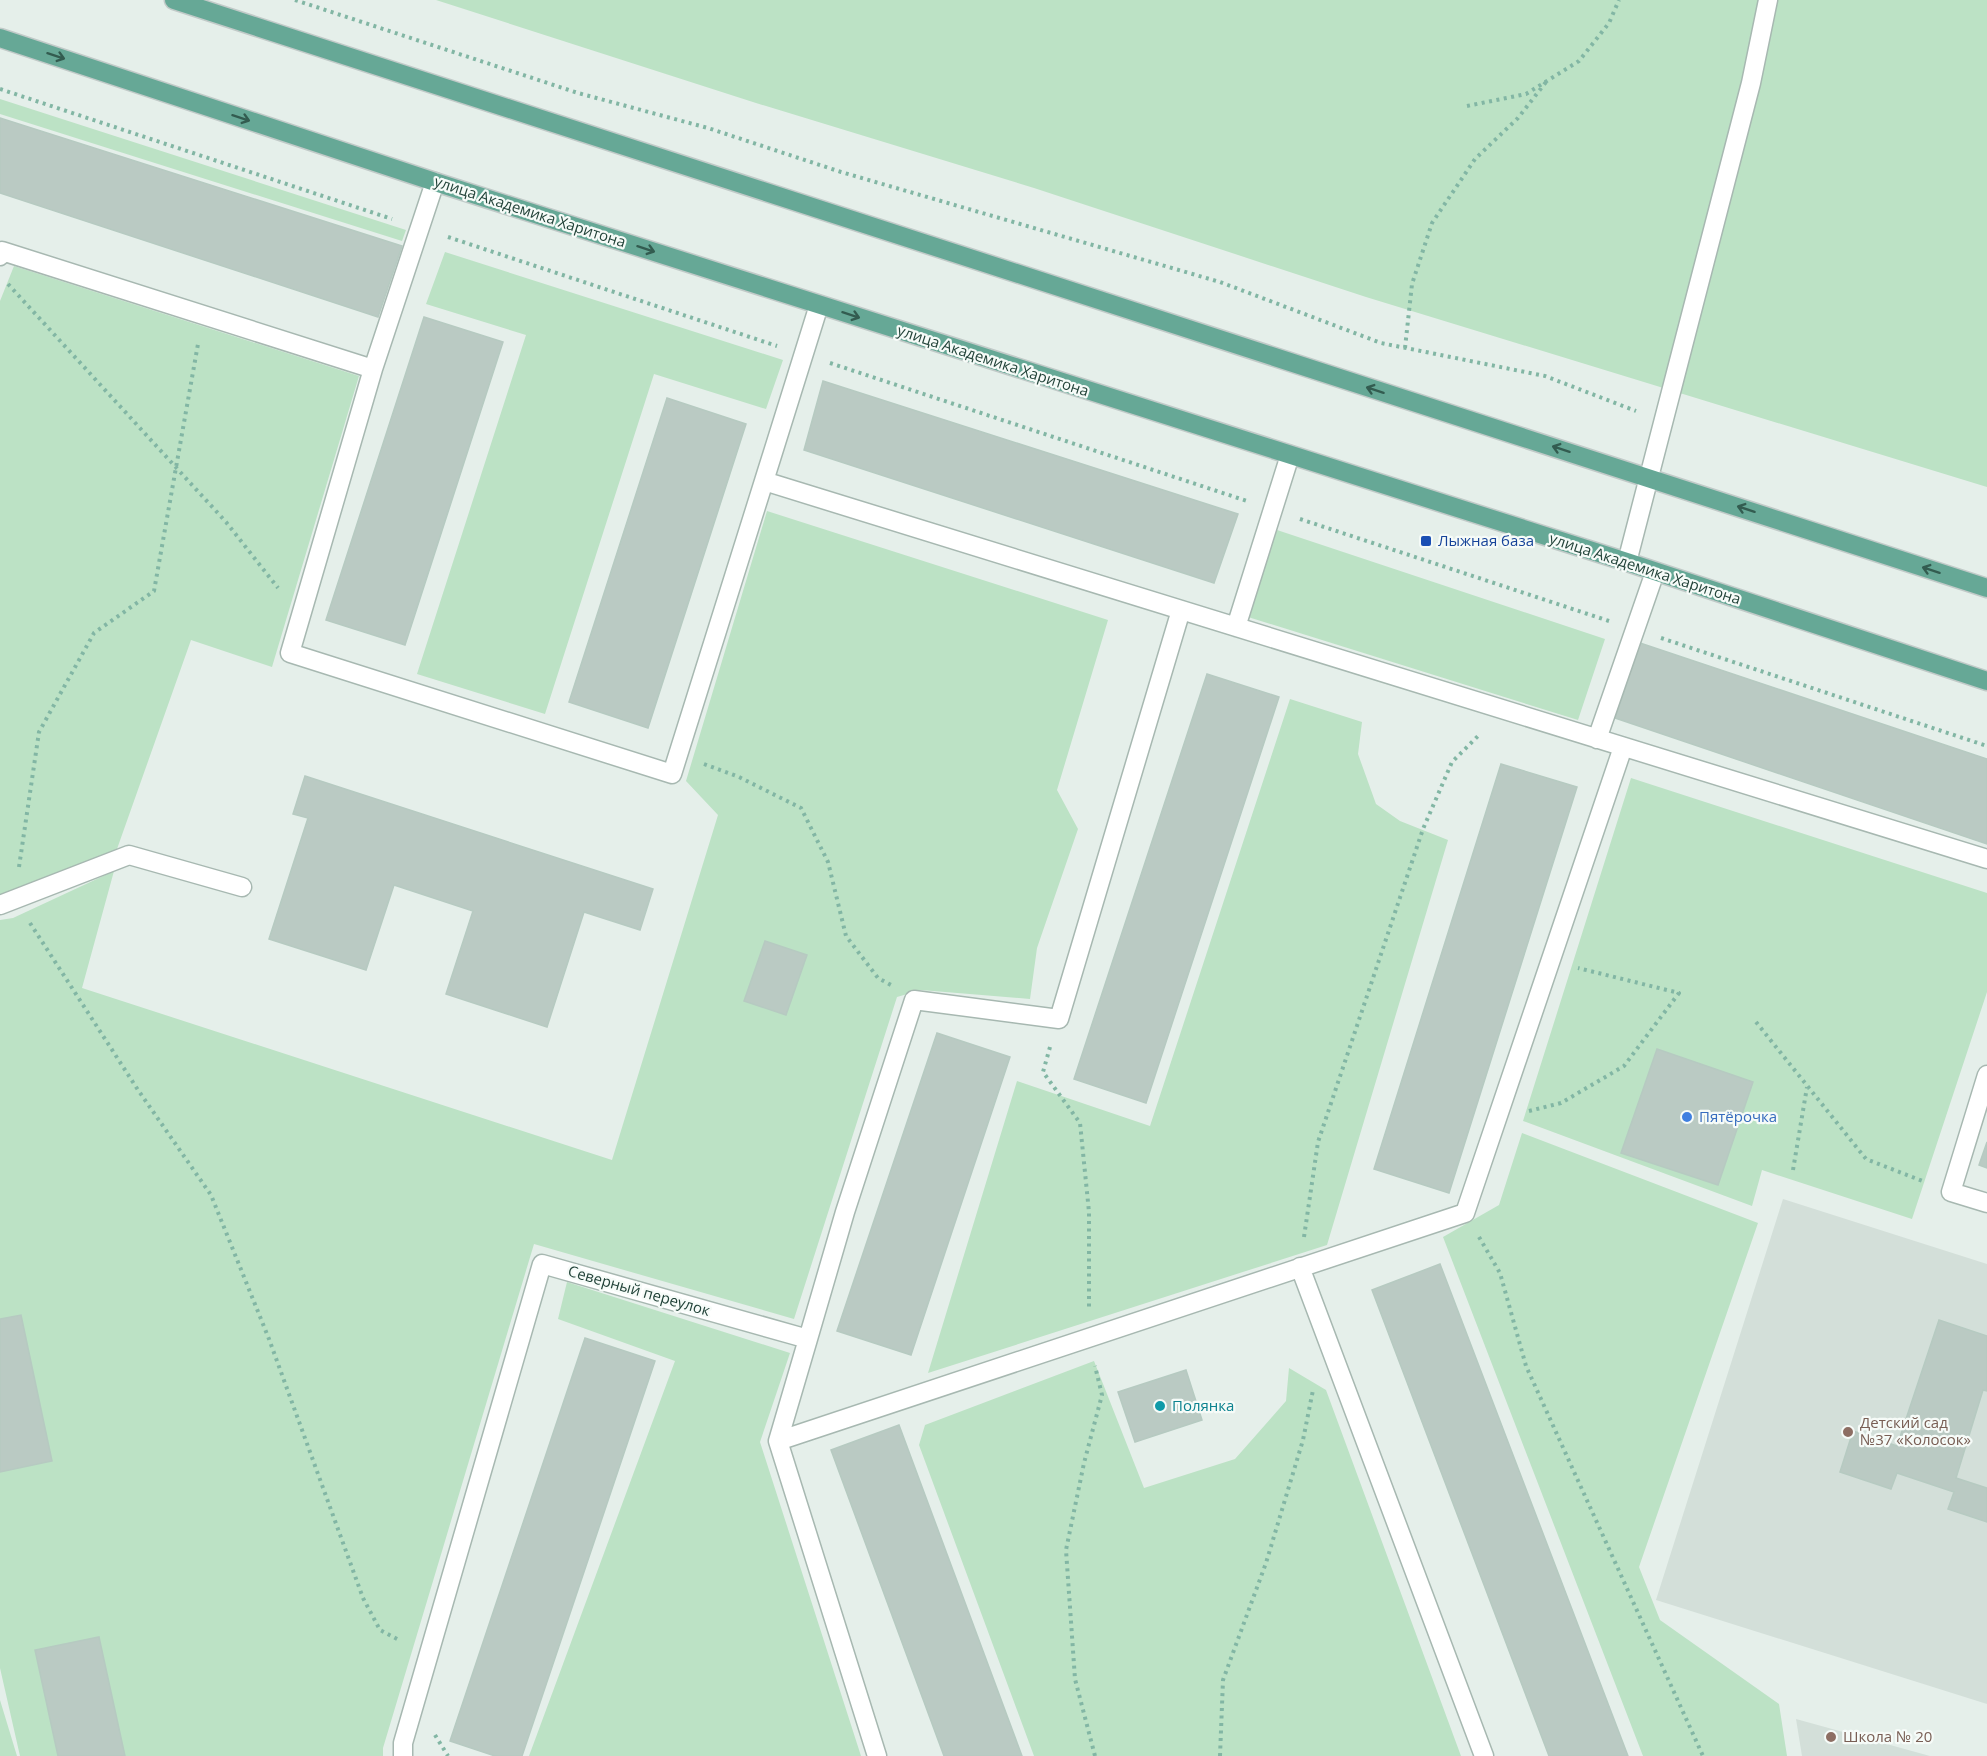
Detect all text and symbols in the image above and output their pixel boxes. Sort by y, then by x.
one-way arrow [46,52,65,63]
one-way arrow [231,113,250,124]
street label: улица Академика Харитона [432,171,629,251]
one-way arrow [636,245,655,256]
one-way arrow [841,310,860,321]
street label: улица Академика Харитона [895,320,1092,400]
one-way arrow [1366,384,1385,395]
one-way arrow [1552,443,1571,454]
one-way arrow [1737,502,1756,513]
street label: улица Академика Харитона [1547,528,1744,608]
place label: Лыжная база [1438,530,1534,550]
marker: Лыжная база [1419,534,1433,548]
one-way arrow [1922,563,1941,574]
place label: Пятёрочка [1699,1106,1777,1126]
marker: Пятёрочка [1680,1110,1694,1124]
street label: Северный переулок [566,1260,713,1320]
place label: Полянка [1172,1395,1234,1415]
marker: Полянка [1153,1399,1167,1413]
place label: Детский сад №37 «Колосок» [1860,1412,1971,1449]
marker: Детский сад №37 «Колосок» [1841,1425,1855,1439]
place label: Школа № 20 [1843,1726,1932,1746]
marker: Школа № 20 [1824,1730,1838,1744]

